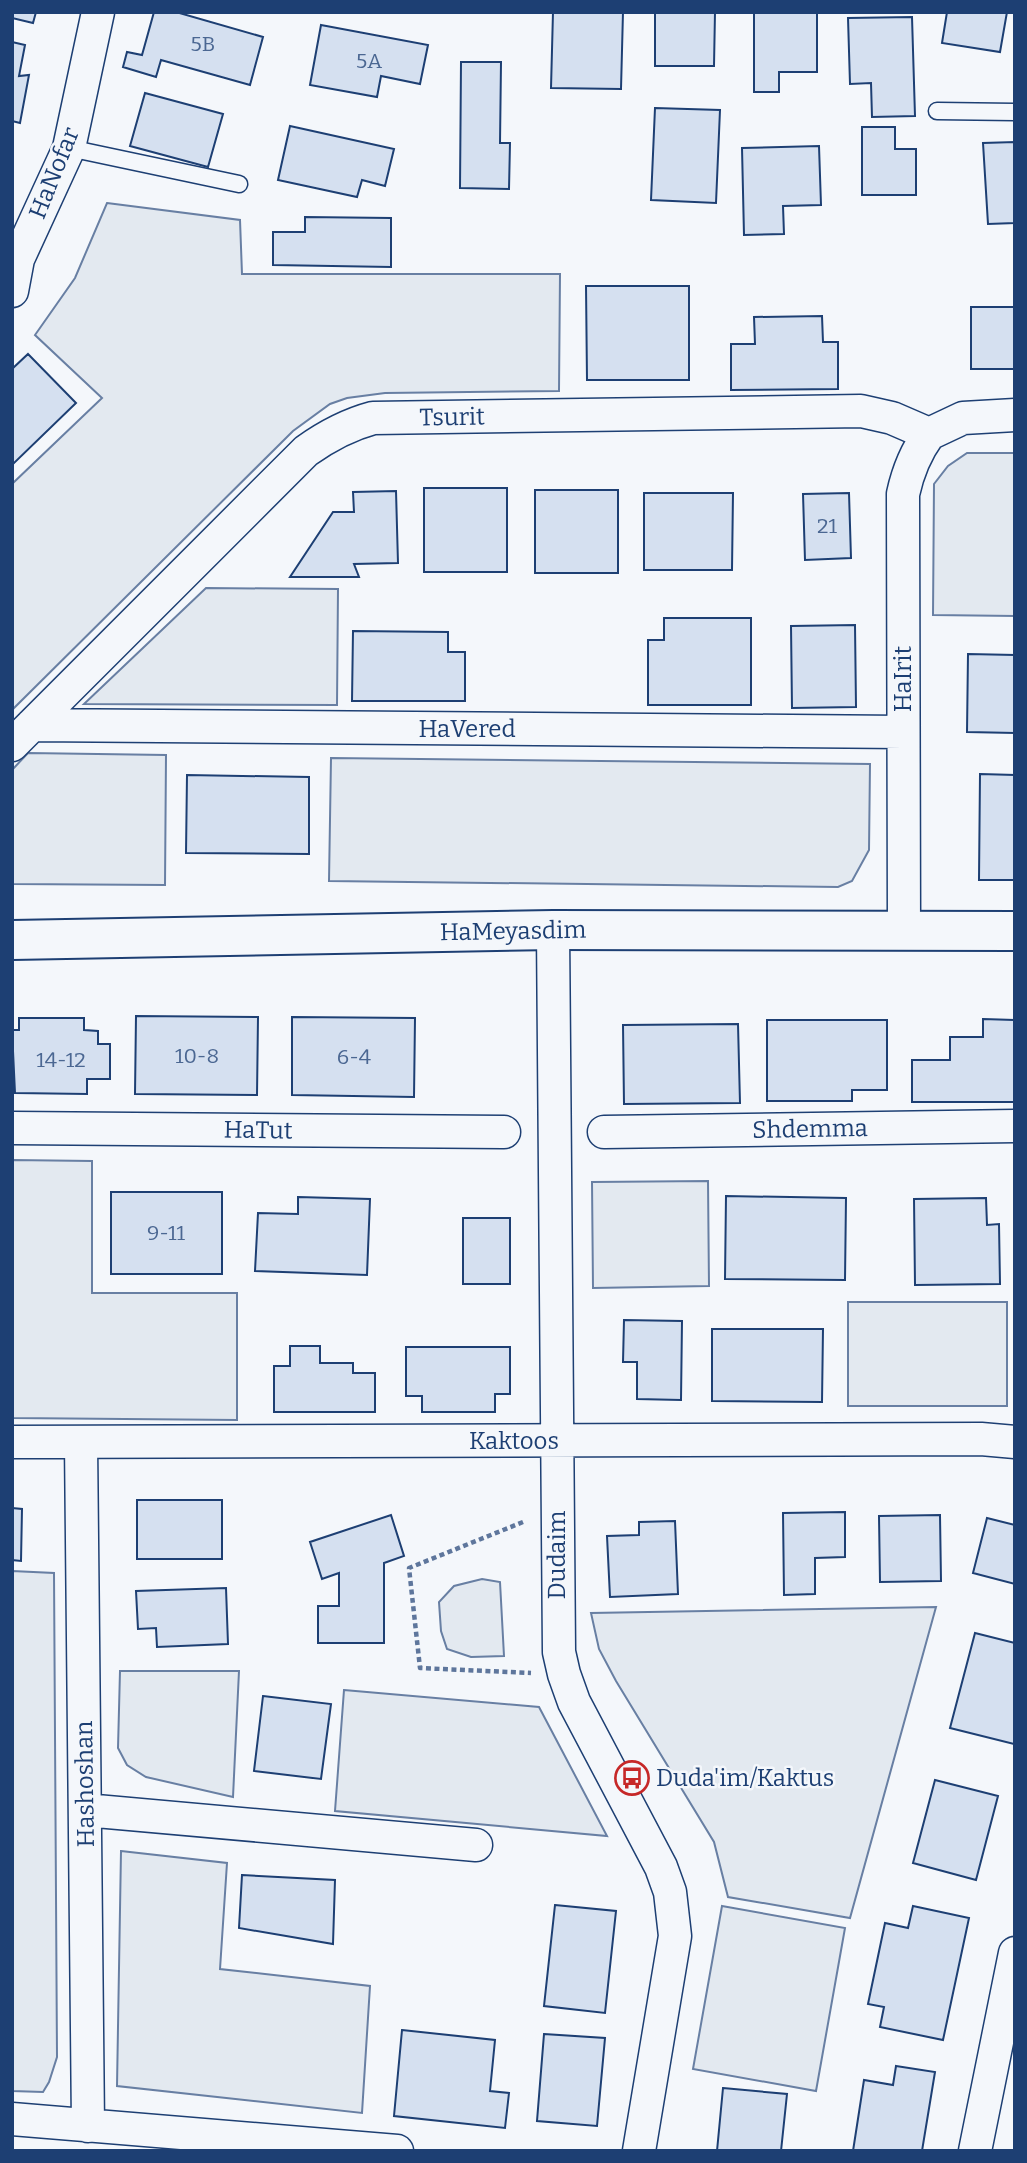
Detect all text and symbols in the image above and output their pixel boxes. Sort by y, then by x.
house number: 5B [191,31,215,57]
house number: 5A [356,48,382,74]
street label: HaNofar [23,123,85,223]
street label: Tsurit [419,402,485,432]
house number: 21 [817,513,837,539]
street label: HaIrit [889,645,917,712]
street label: HaVered [418,715,516,743]
street label: HaMeyasdim [440,916,587,946]
house number: 10-8 [175,1043,219,1069]
house number: 6-4 [337,1044,371,1070]
house number: 14-12 [36,1047,86,1073]
street label: Shdemma [752,1114,868,1144]
street label: HaTut [223,1115,293,1145]
house number: 9-11 [147,1220,186,1246]
street label: Kaktoos [469,1427,559,1455]
street label: Dudaim [543,1510,571,1599]
street label: Hashoshan [70,1720,100,1848]
bus stop icon: Duda'im/Kaktus [613,1759,651,1797]
place label: Duda'im/Kaktus [656,1764,834,1792]

